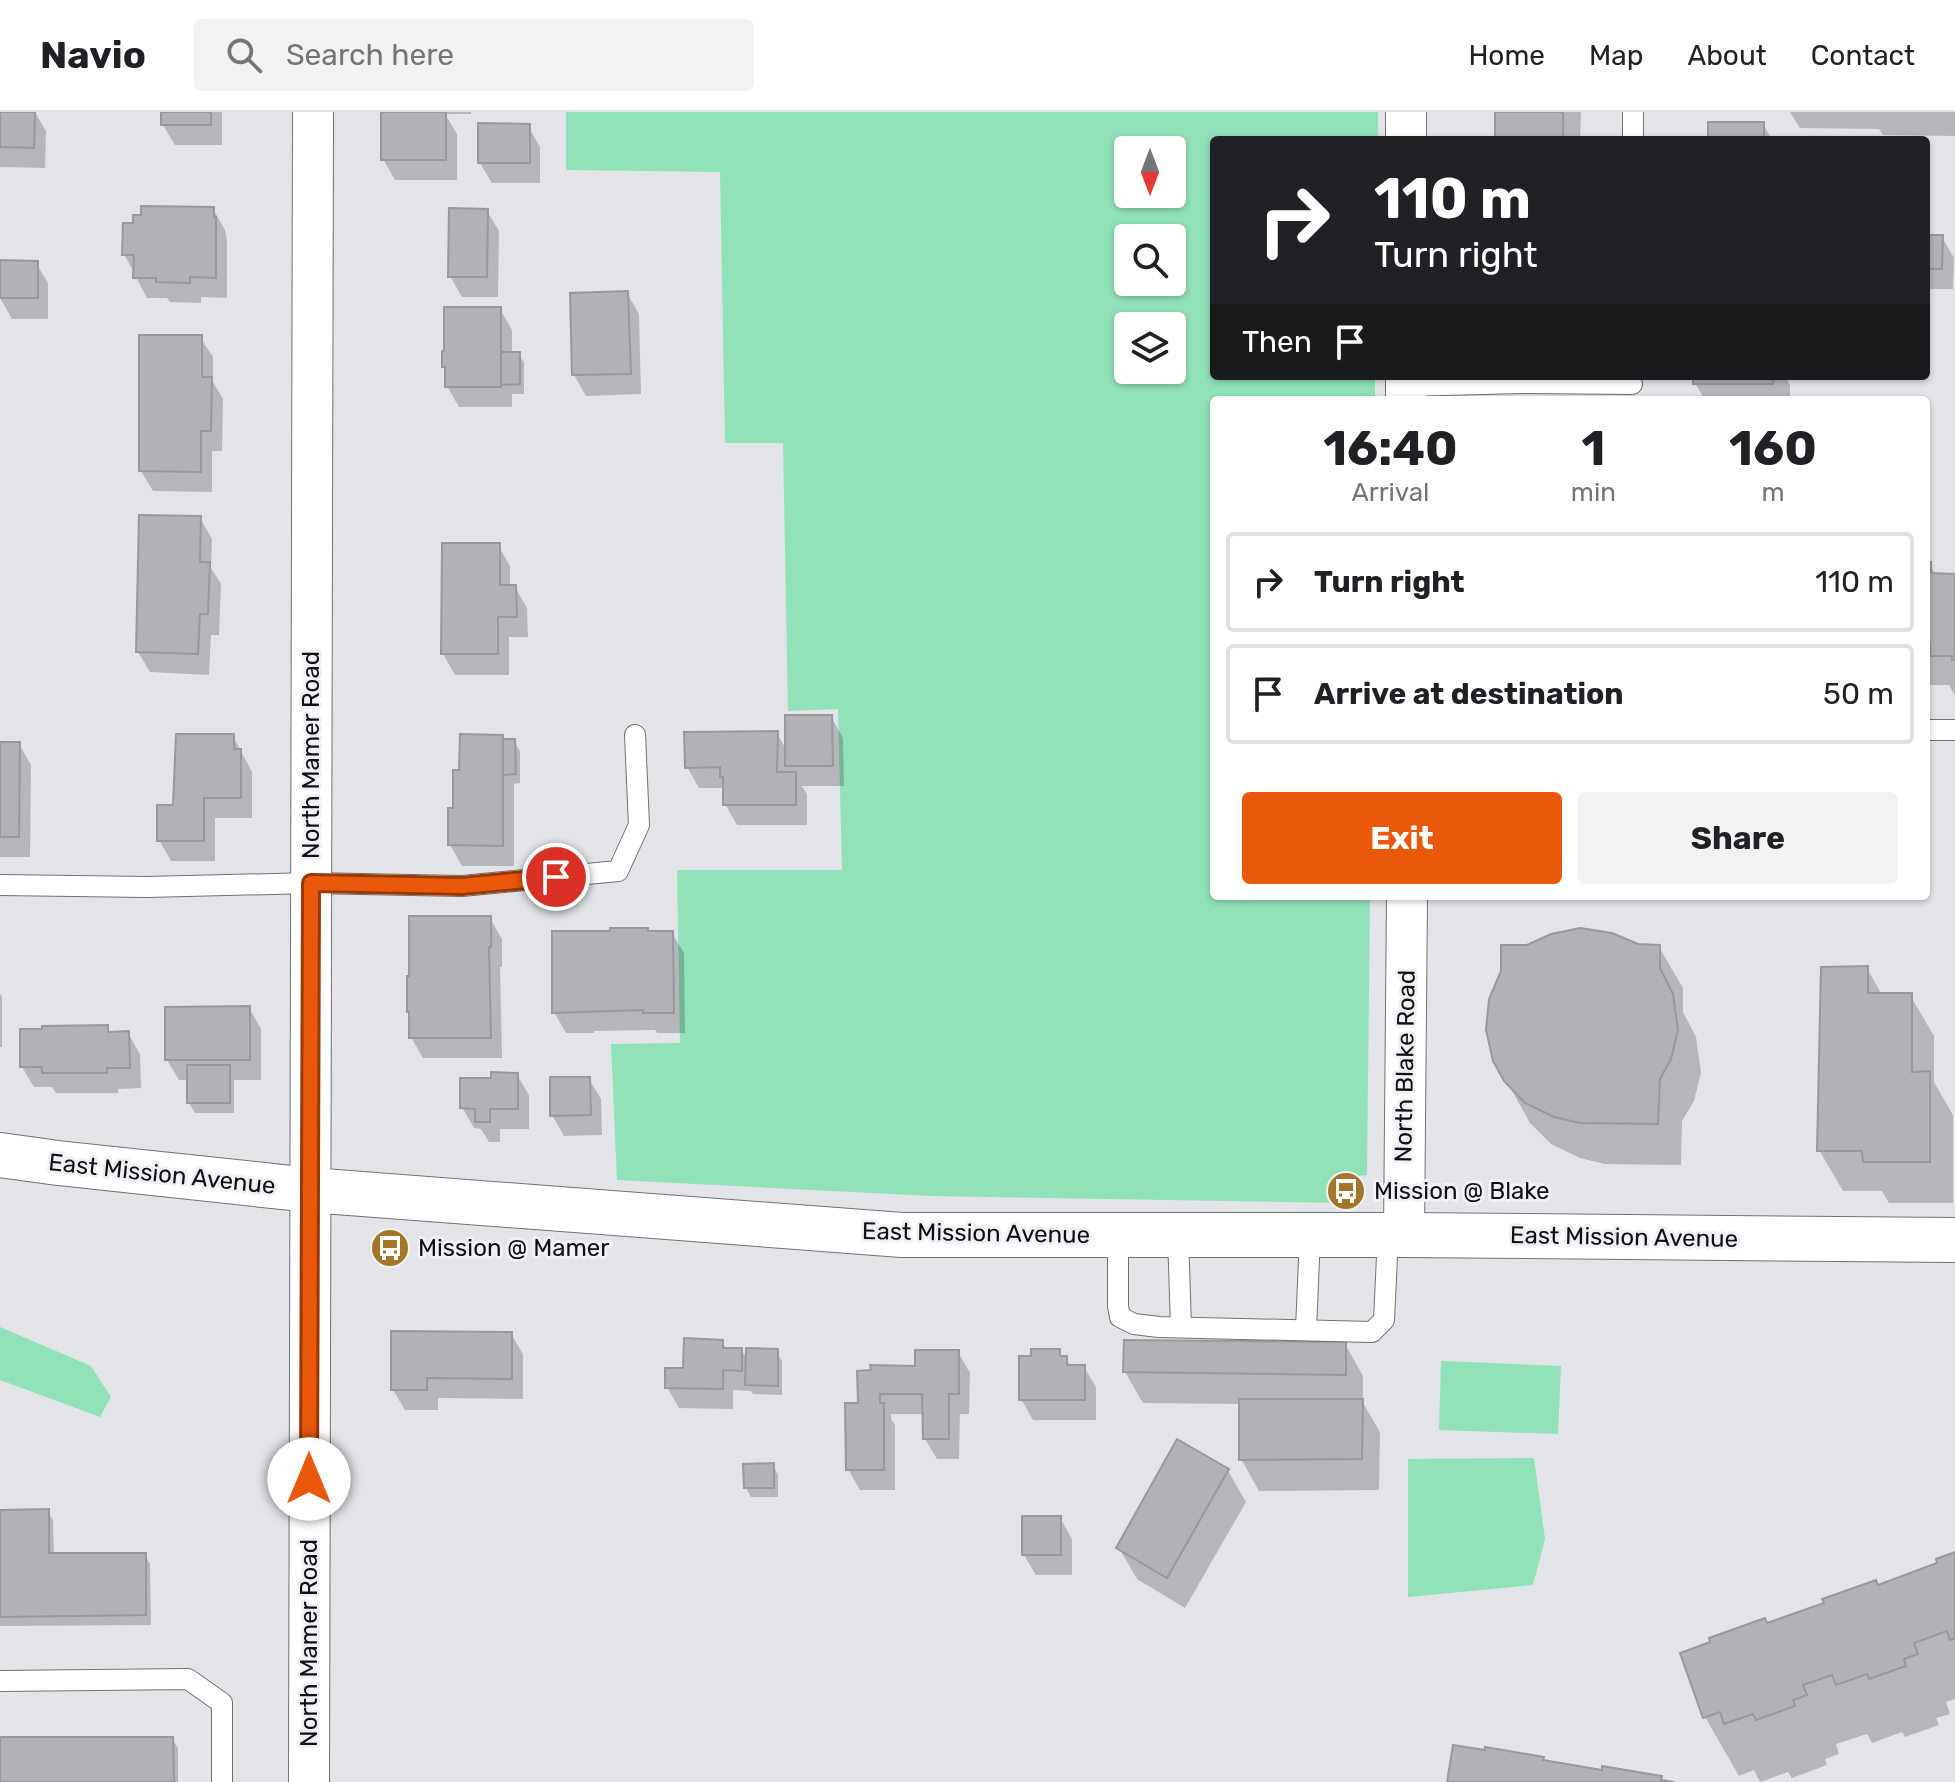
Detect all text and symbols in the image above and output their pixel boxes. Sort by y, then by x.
search box [194,19,754,91]
text: Navio [40,32,146,78]
icon: search [222,33,266,77]
text: Search here [286,37,454,73]
text: Home [1468,39,1545,72]
text: Map [1589,39,1643,72]
text: About [1687,39,1767,72]
text: Contact [1811,39,1915,72]
north arrow [1114,136,1186,208]
map controls [1114,136,1186,384]
text: 110 m [1374,166,1531,232]
icon: right [1242,168,1346,272]
button: search [1114,224,1186,296]
text: Turn right [1374,233,1538,276]
button: layers [1114,312,1186,384]
icon: arrive [1328,320,1372,364]
text: Then [1242,324,1312,360]
text: 16:40 [1323,420,1458,477]
text: 1 [1581,420,1605,477]
text: 160 [1729,420,1817,477]
text: Arrival [1351,477,1429,508]
text: min [1571,477,1616,508]
text: m [1761,477,1785,508]
icon: right [1246,560,1290,604]
text: Turn right [1314,564,1465,600]
text: 110 m [1815,564,1894,600]
street label: North Mamer Road [297,651,325,859]
icon: arrive [1246,672,1290,716]
text: Arrive at destination [1314,676,1624,712]
text: 50 m [1823,676,1894,712]
button: Exit [1242,792,1562,884]
button: Share [1578,792,1898,884]
pin [522,843,590,911]
icon: arrive [534,855,578,899]
street label: North Blake Road [1389,969,1421,1163]
street label: East Mission Avenue [47,1148,277,1200]
bus stop icon: Mission @ Blake [1325,1170,1367,1212]
place label: Mission @ Blake [1374,1177,1550,1205]
street label: East Mission Avenue [862,1217,1090,1249]
street label: East Mission Avenue [1510,1221,1738,1253]
bus stop icon: Mission @ Mamer [369,1227,411,1269]
place label: Mission @ Mamer [418,1234,609,1262]
position arrow [267,1437,351,1521]
street label: North Mamer Road [295,1539,323,1747]

